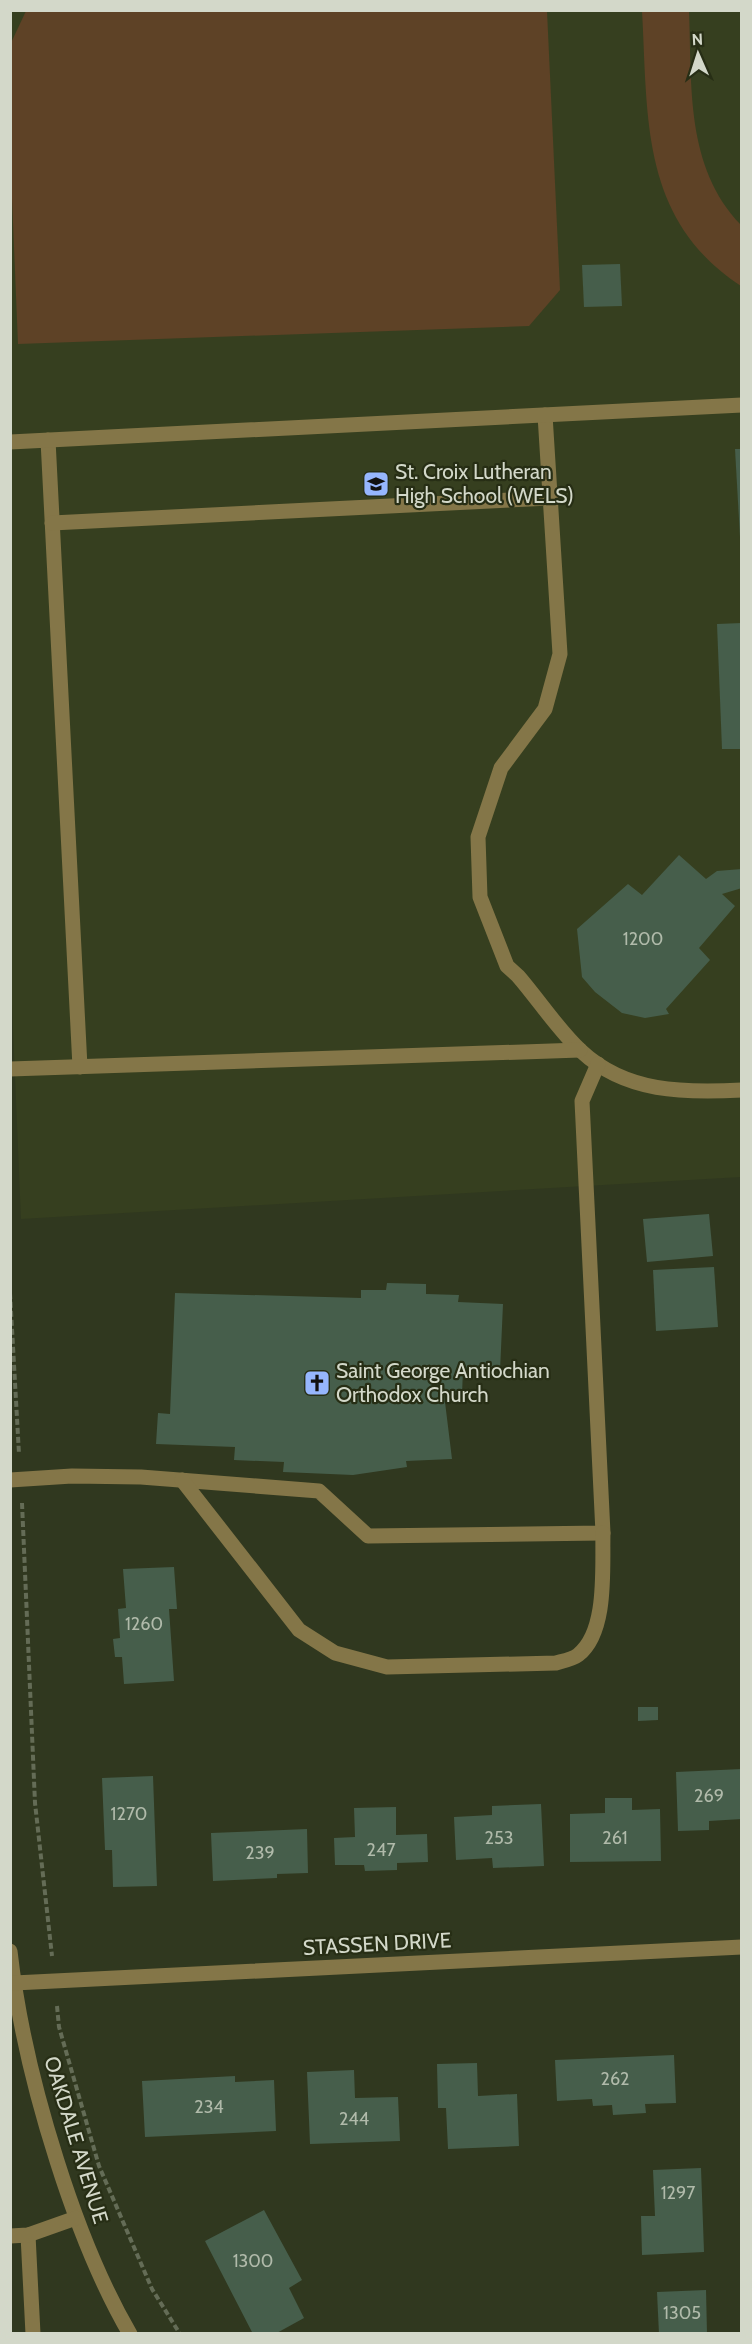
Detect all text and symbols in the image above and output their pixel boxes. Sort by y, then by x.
north arrow [668,24,728,84]
text: N [691,30,703,49]
place label: St. Croix Lutheran High School (WELS) [395,459,574,508]
school or university icon: St. Croix Lutheran High School (WELS) [361,469,391,499]
house number: 1200 [623,928,663,950]
place label: Saint George Antiochian Orthodox Church [336,1358,550,1407]
church icon: Saint George Antiochian Orthodox Church [302,1368,332,1398]
house number: 1260 [125,1613,163,1635]
house number: 269 [694,1785,724,1807]
house number: 1270 [111,1803,147,1825]
house number: 253 [485,1827,513,1849]
house number: 261 [602,1827,628,1849]
house number: 247 [367,1839,395,1861]
house number: 239 [245,1842,275,1864]
street label: STASSEN DRIVE [302,1927,452,1960]
street label: OAKDALE AVENUE [39,2053,114,2227]
house number: 262 [600,2068,630,2090]
house number: 234 [194,2096,224,2118]
house number: 244 [339,2108,369,2130]
house number: 1297 [661,2182,695,2204]
house number: 1300 [233,2250,273,2272]
house number: 1305 [663,2302,701,2324]

